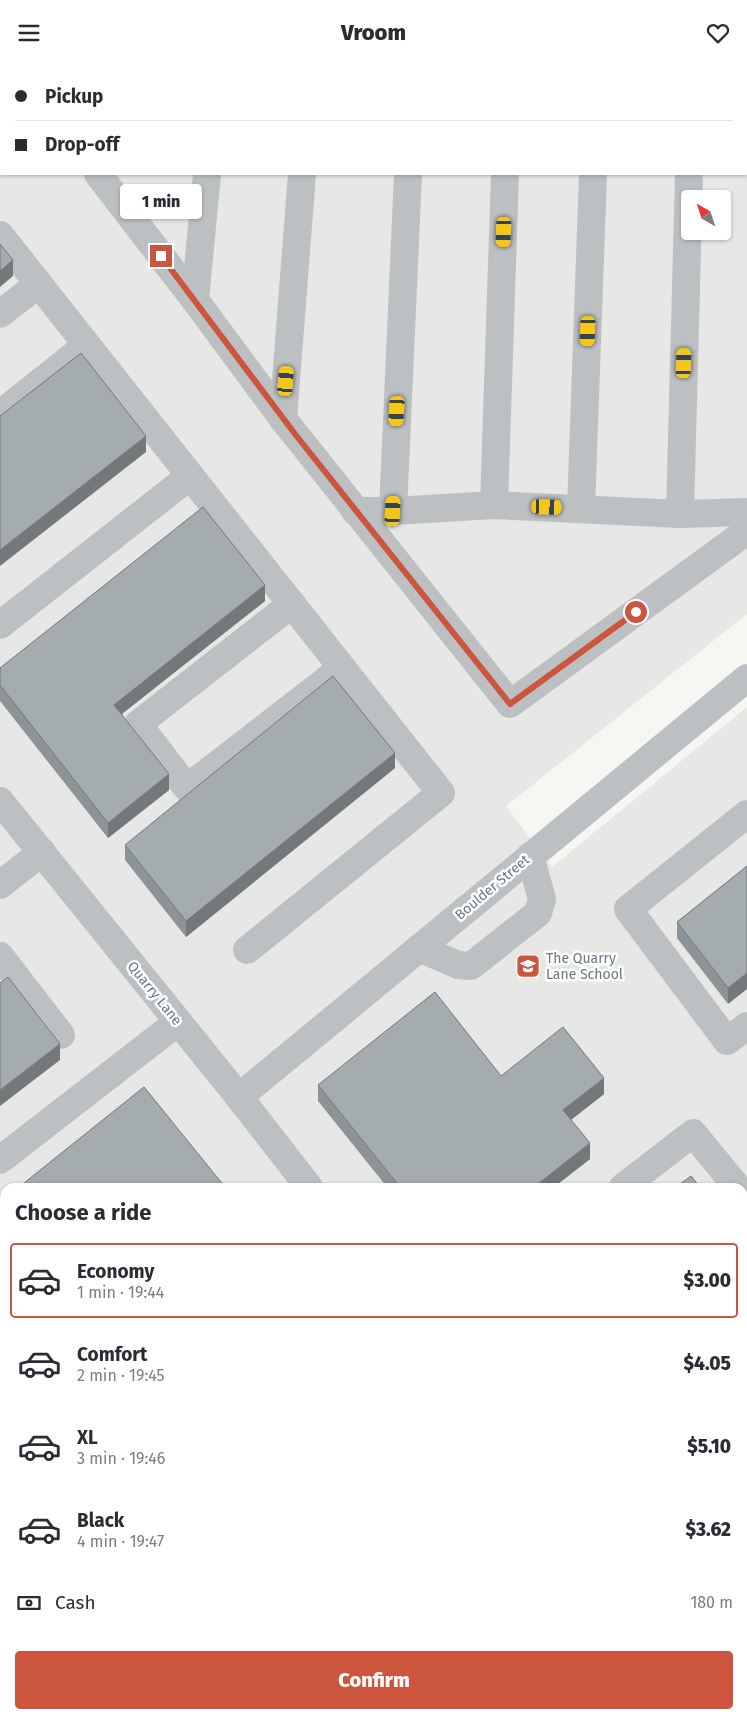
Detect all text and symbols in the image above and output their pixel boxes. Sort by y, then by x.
icon: menu [15,19,43,47]
text: Vroom [341,19,406,46]
icon: heart [704,19,732,47]
text: Pickup [45,85,103,108]
text: Drop-off [45,133,119,156]
callout: 1 min [120,184,202,219]
north arrow [681,190,731,240]
map controls [681,190,731,240]
text: 1 min [142,192,180,211]
car [495,217,512,247]
route end [150,245,172,267]
car [579,316,596,346]
car [675,348,692,378]
car [277,365,294,397]
car [388,396,405,426]
car [384,496,401,526]
car [531,499,562,515]
route start [625,601,647,623]
street label: Boulder Street [452,851,534,923]
place label: The Quarry Lane School [546,950,623,983]
school or university icon: The Quarry Lane School [515,953,541,979]
street label: Quarry Lane [124,958,185,1029]
text: Choose a ride [15,1199,151,1226]
icon: car [17,1258,62,1303]
text: Economy [77,1260,154,1283]
text: $3.00 [684,1269,731,1292]
text: 1 min · 19:44 [77,1283,164,1302]
icon: car [17,1341,62,1386]
text: Comfort [77,1343,147,1366]
text: $4.05 [684,1352,731,1375]
text: 2 min · 19:45 [77,1366,165,1385]
icon: car [17,1424,62,1469]
text: XL [77,1426,98,1449]
text: $5.10 [687,1435,731,1458]
text: 3 min · 19:46 [77,1449,165,1468]
icon: car [17,1507,62,1552]
text: Black [77,1509,124,1532]
text: $3.62 [686,1518,731,1541]
text: 4 min · 19:47 [77,1532,164,1551]
icon: cash [15,1589,43,1617]
text: Cash [55,1591,96,1614]
text: 180 m [690,1593,733,1612]
button: Confirm [15,1651,733,1709]

